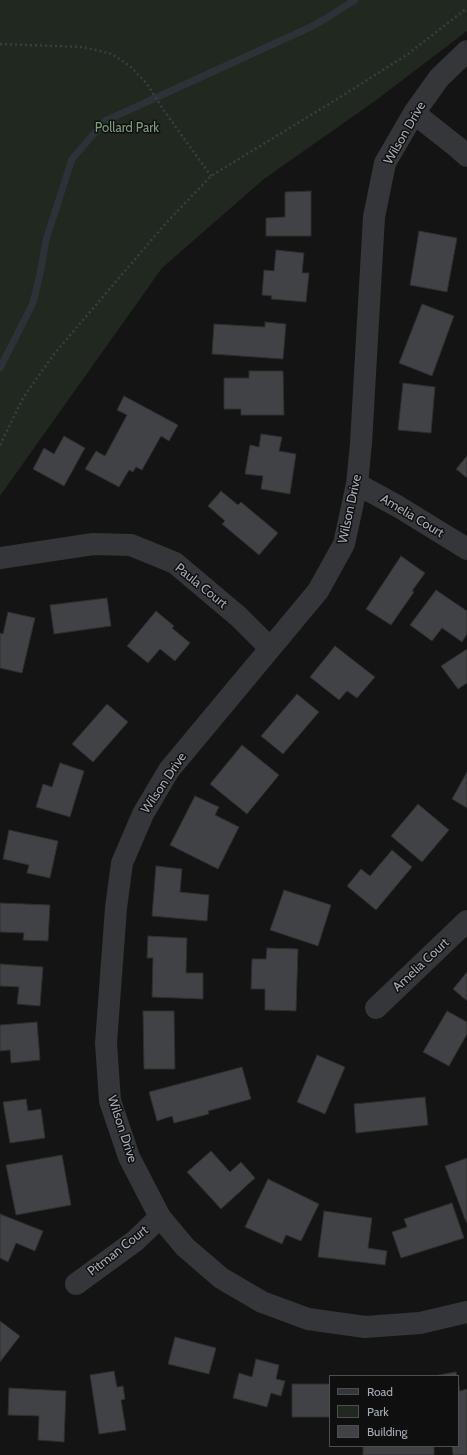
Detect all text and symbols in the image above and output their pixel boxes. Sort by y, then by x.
street label: Wilson Drive [381,99,429,167]
park label: Pollard Park [95,120,159,136]
street label: Wilson Drive [335,473,365,545]
street label: Amelia Court [377,491,447,541]
street label: Paula Court [172,560,230,612]
street label: Wilson Drive [138,750,190,816]
street label: Amelia Court [390,935,452,995]
street label: Wilson Drive [104,1093,140,1165]
street label: Pitman Court [85,1223,151,1279]
legend [329,1375,459,1447]
text: Road [367,1384,393,1399]
text: Park [367,1404,389,1419]
text: Building [367,1424,408,1439]

